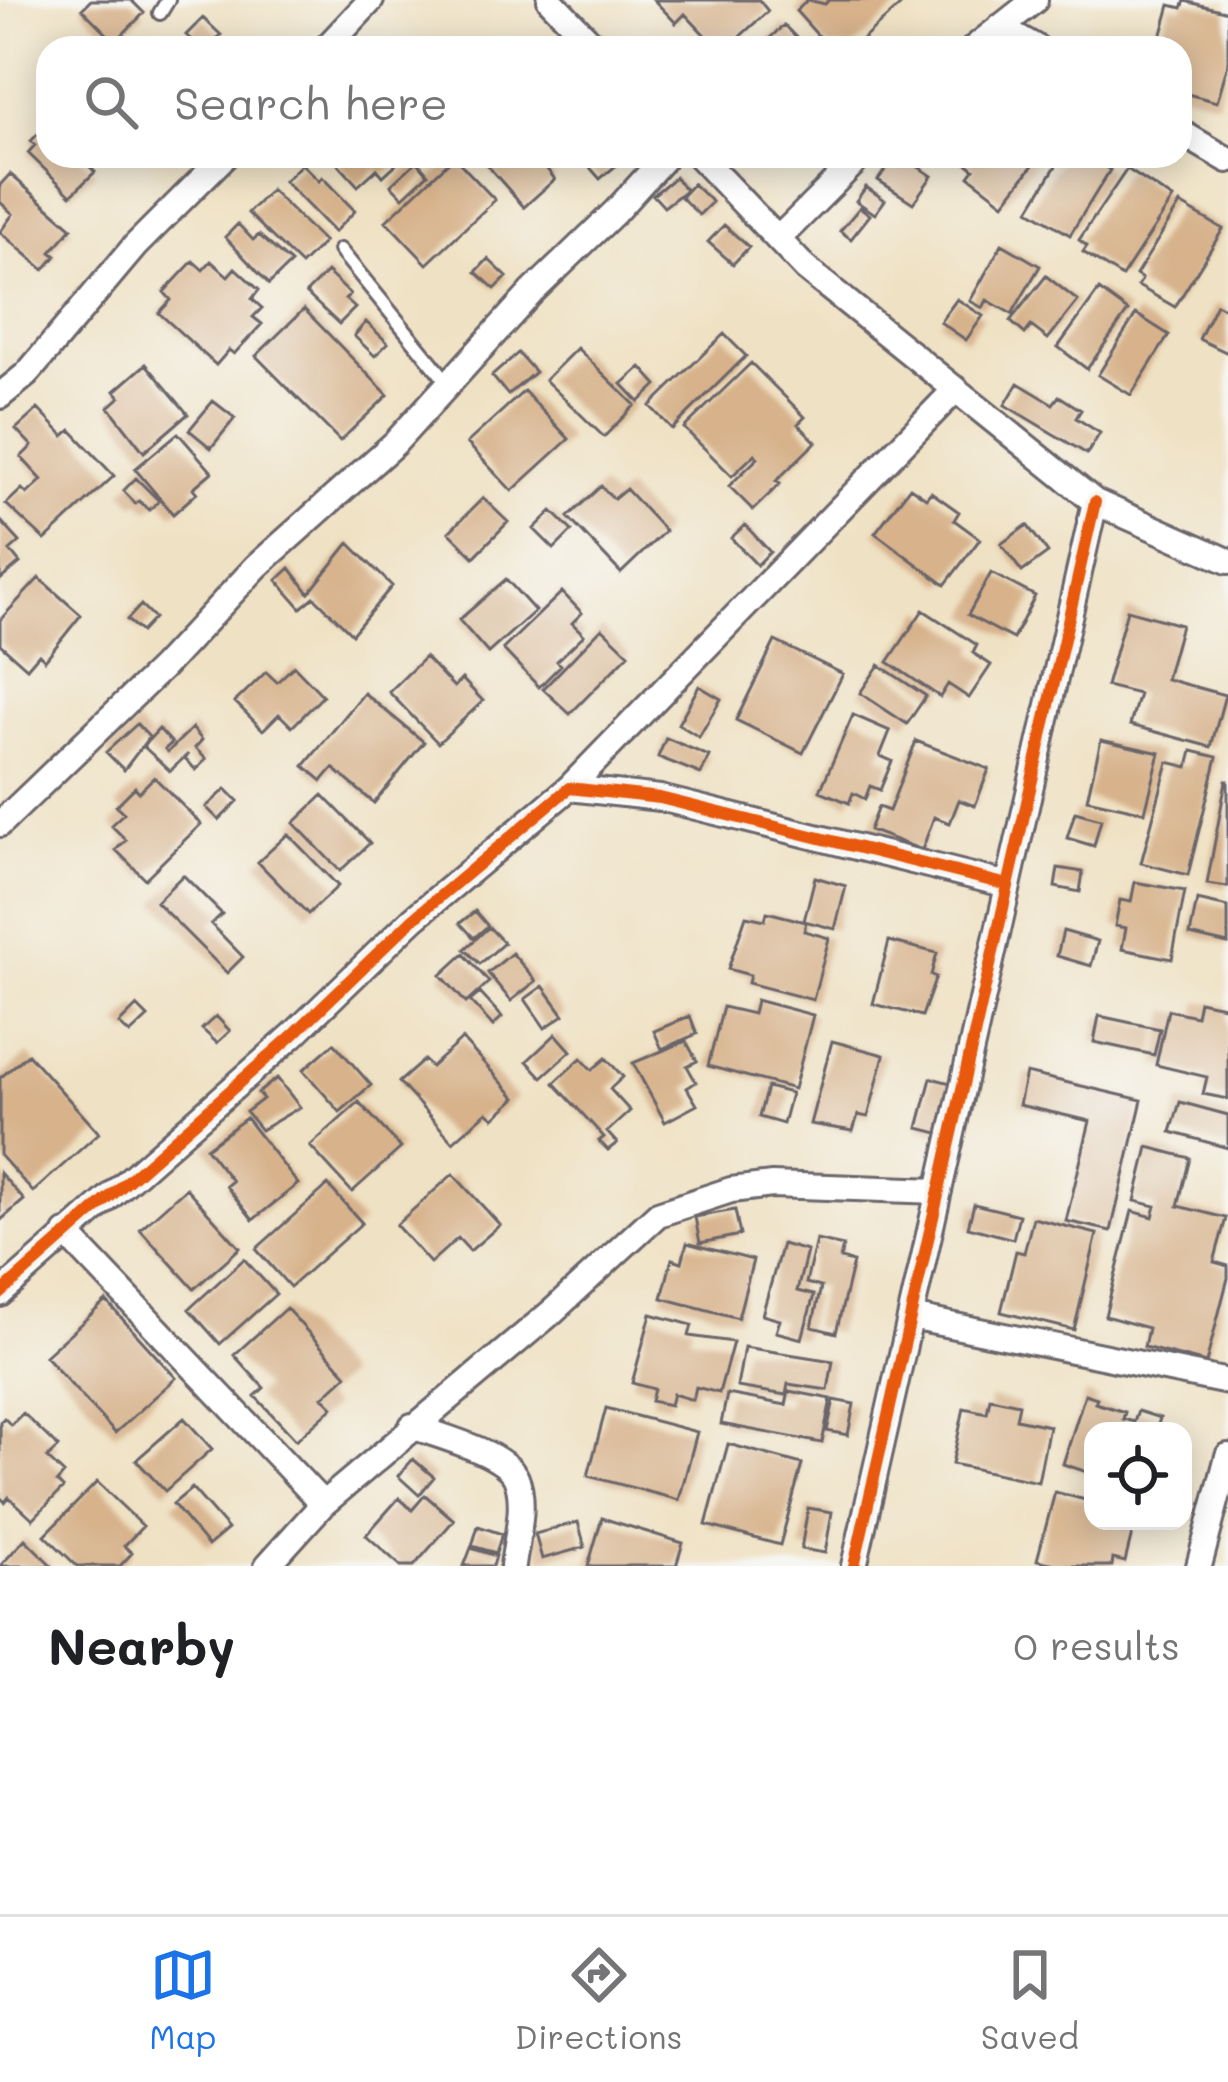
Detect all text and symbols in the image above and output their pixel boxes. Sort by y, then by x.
search box [36,36,1192,168]
icon: search [78,69,144,135]
text: Search here [174,73,448,131]
map controls [1084,1422,1192,1530]
button: locate [1084,1422,1192,1530]
text: Nearby [48,1611,235,1678]
text: 0 results [1014,1619,1180,1670]
tab: Map [149,1942,216,2057]
tab: Directions [515,1942,682,2057]
tab: Saved [981,1942,1079,2057]

